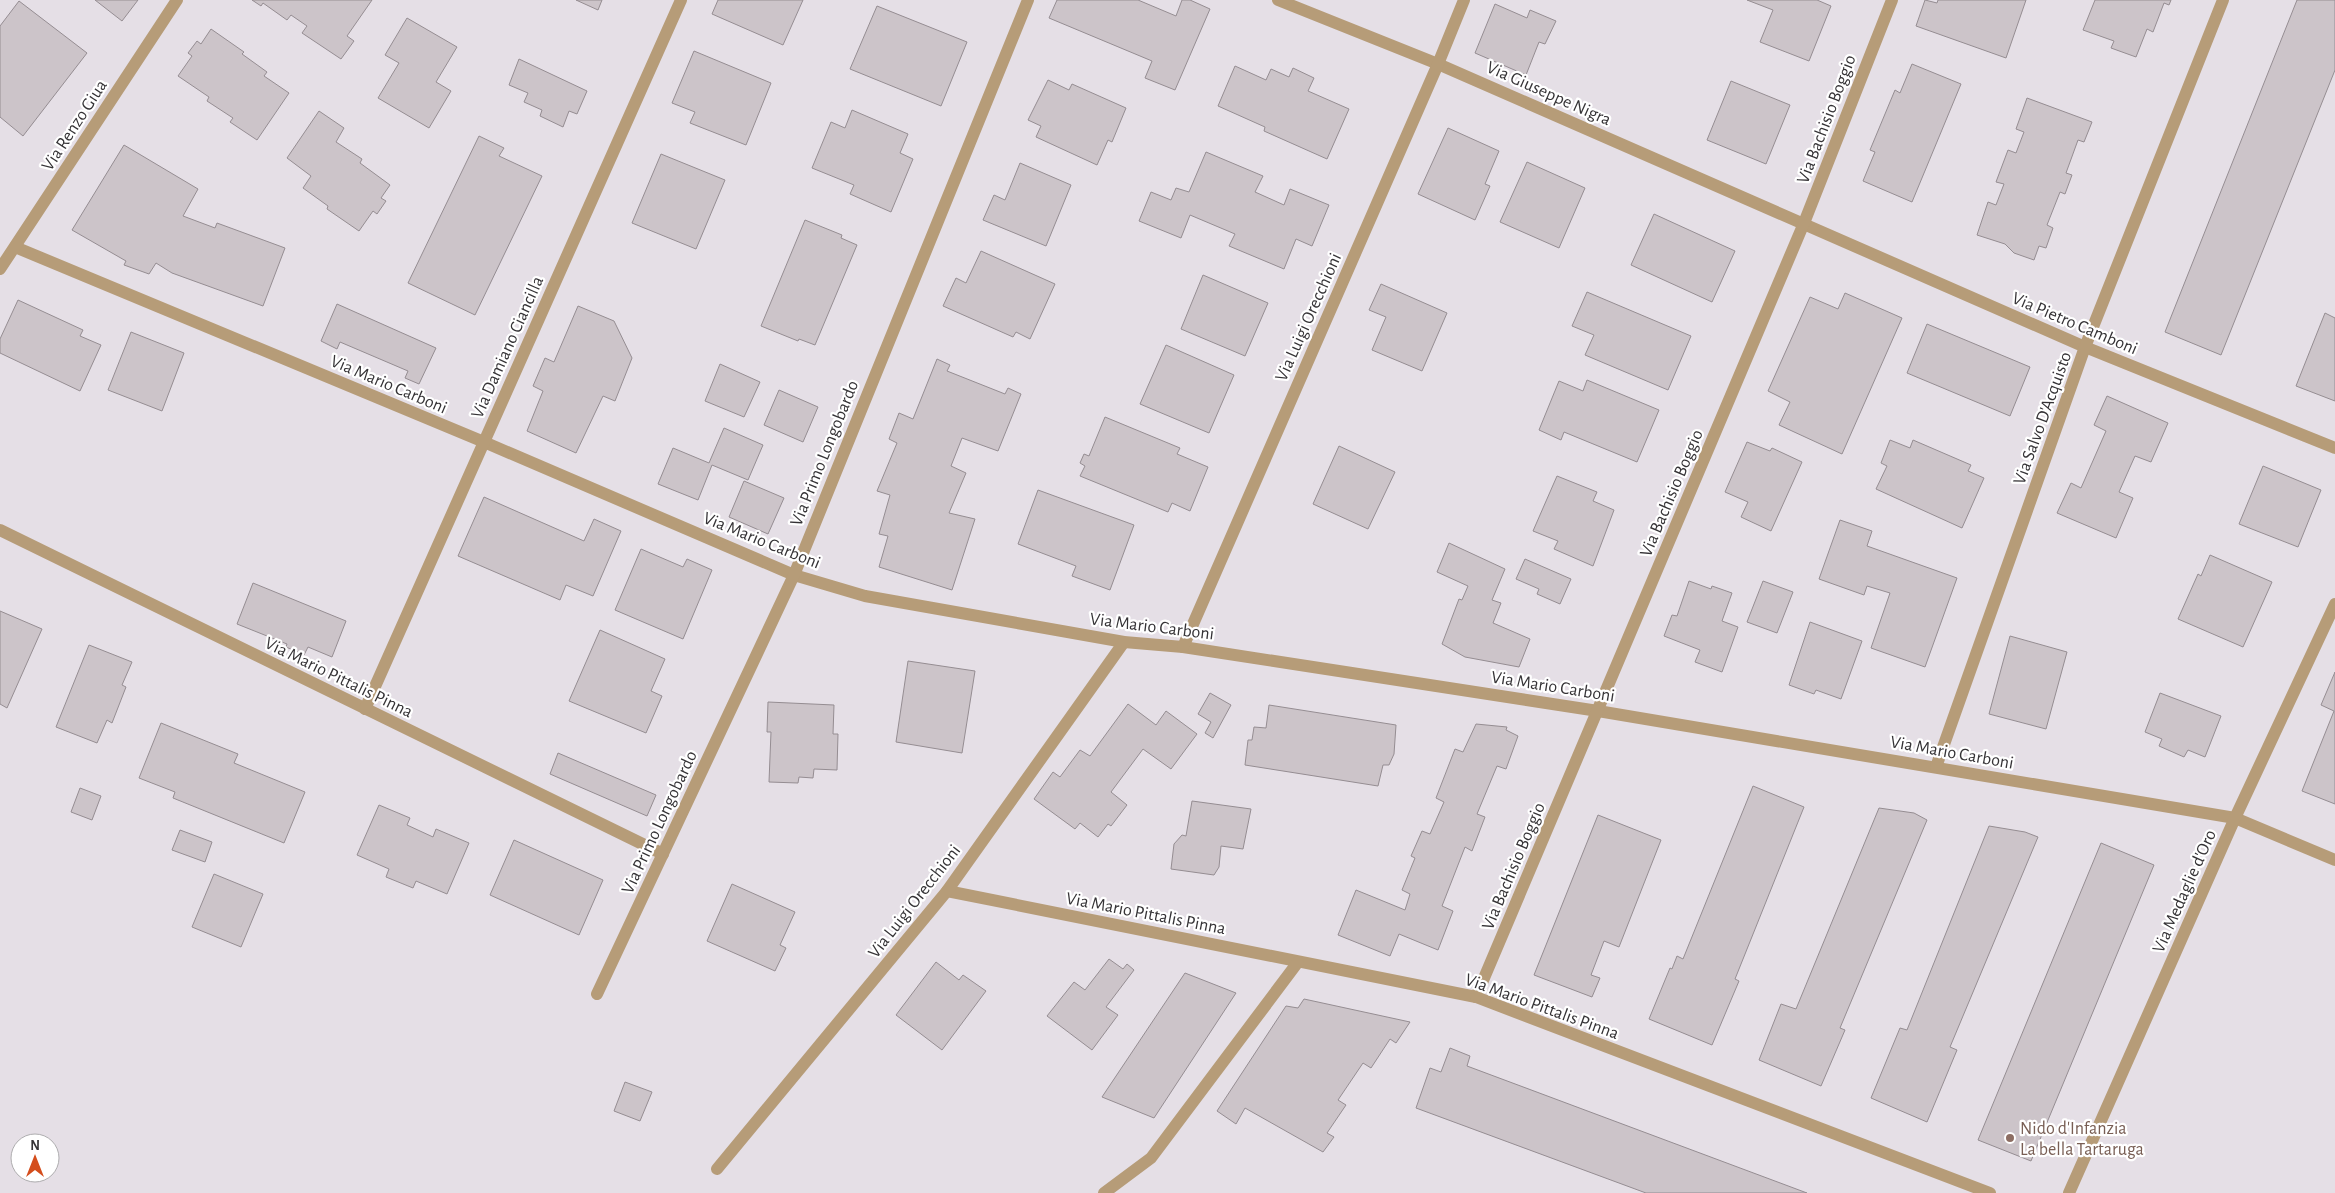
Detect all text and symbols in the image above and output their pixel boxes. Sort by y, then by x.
street label: Via Bachisio Boggio [1794,52,1860,186]
street label: Via Giuseppe Nigra [1484,58,1613,129]
street label: Via Renzo Giua [39,77,111,174]
street label: Via Luigi Orecchioni [1273,251,1345,384]
street label: Via Damiano Ciancilla [469,274,547,421]
street label: Via Pietro Camboni [2009,289,2140,359]
street label: Via Salvo D'Acquisto [2011,349,2075,487]
street label: Via Mario Carboni [328,352,450,418]
street label: Via Primo Longobardo [787,378,862,529]
street label: Via Bachisio Boggio [1637,427,1707,560]
street label: Via Mario Carboni [700,509,823,573]
street label: Via Mario Carboni [1089,610,1215,644]
street label: Via Mario Pittalis Pinna [262,634,415,722]
street label: Via Mario Carboni [1490,668,1616,706]
street label: Via Mario Carboni [1889,733,2015,773]
street label: Via Primo Longobardo [619,748,701,897]
street label: Via Bachisio Boggio [1479,800,1549,933]
street label: Via Medaglie d'Oro [2150,827,2220,956]
street label: Via Luigi Orecchioni [865,842,964,962]
street label: Via Mario Pittalis Pinna [1064,890,1227,938]
street label: Via Mario Pittalis Pinna [1462,971,1621,1043]
place label: Nido d'Infanzia La bella Tartaruga [2020,1120,2144,1159]
marker: Nido d'Infanzia La bella Tartaruga [2004,1132,2016,1144]
north arrow [10,1133,60,1183]
text: N [30,1139,40,1153]

